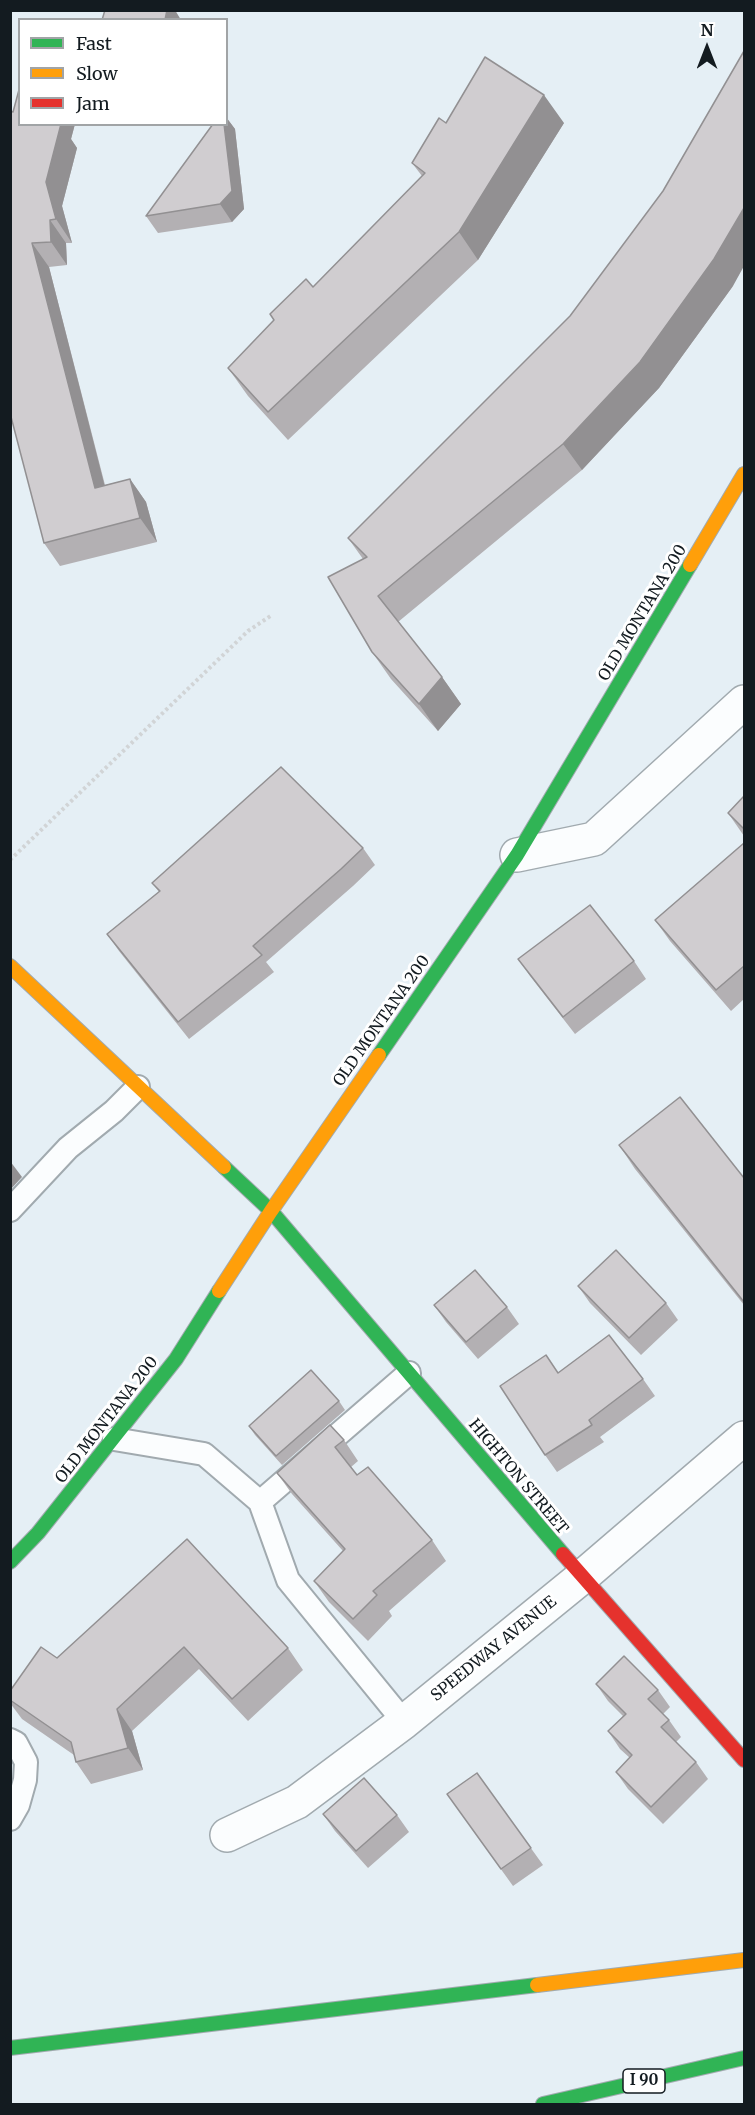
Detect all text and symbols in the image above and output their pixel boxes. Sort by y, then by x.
legend [18,18,228,126]
north arrow [677,18,737,78]
text: N [701,20,713,40]
text: Fast [76,32,112,55]
text: Slow [76,62,118,85]
text: Jam [76,92,110,115]
street label: OLD MONTANA 200 [595,541,691,685]
street label: OLD MONTANA 200 [330,952,434,1090]
street label: OLD MONTANA 200 [52,1353,162,1487]
street label: HIGHTON STREET [464,1415,572,1539]
street label: SPEEDWAY AVENUE [427,1592,561,1706]
road number: I 90 [623,2069,665,2093]

